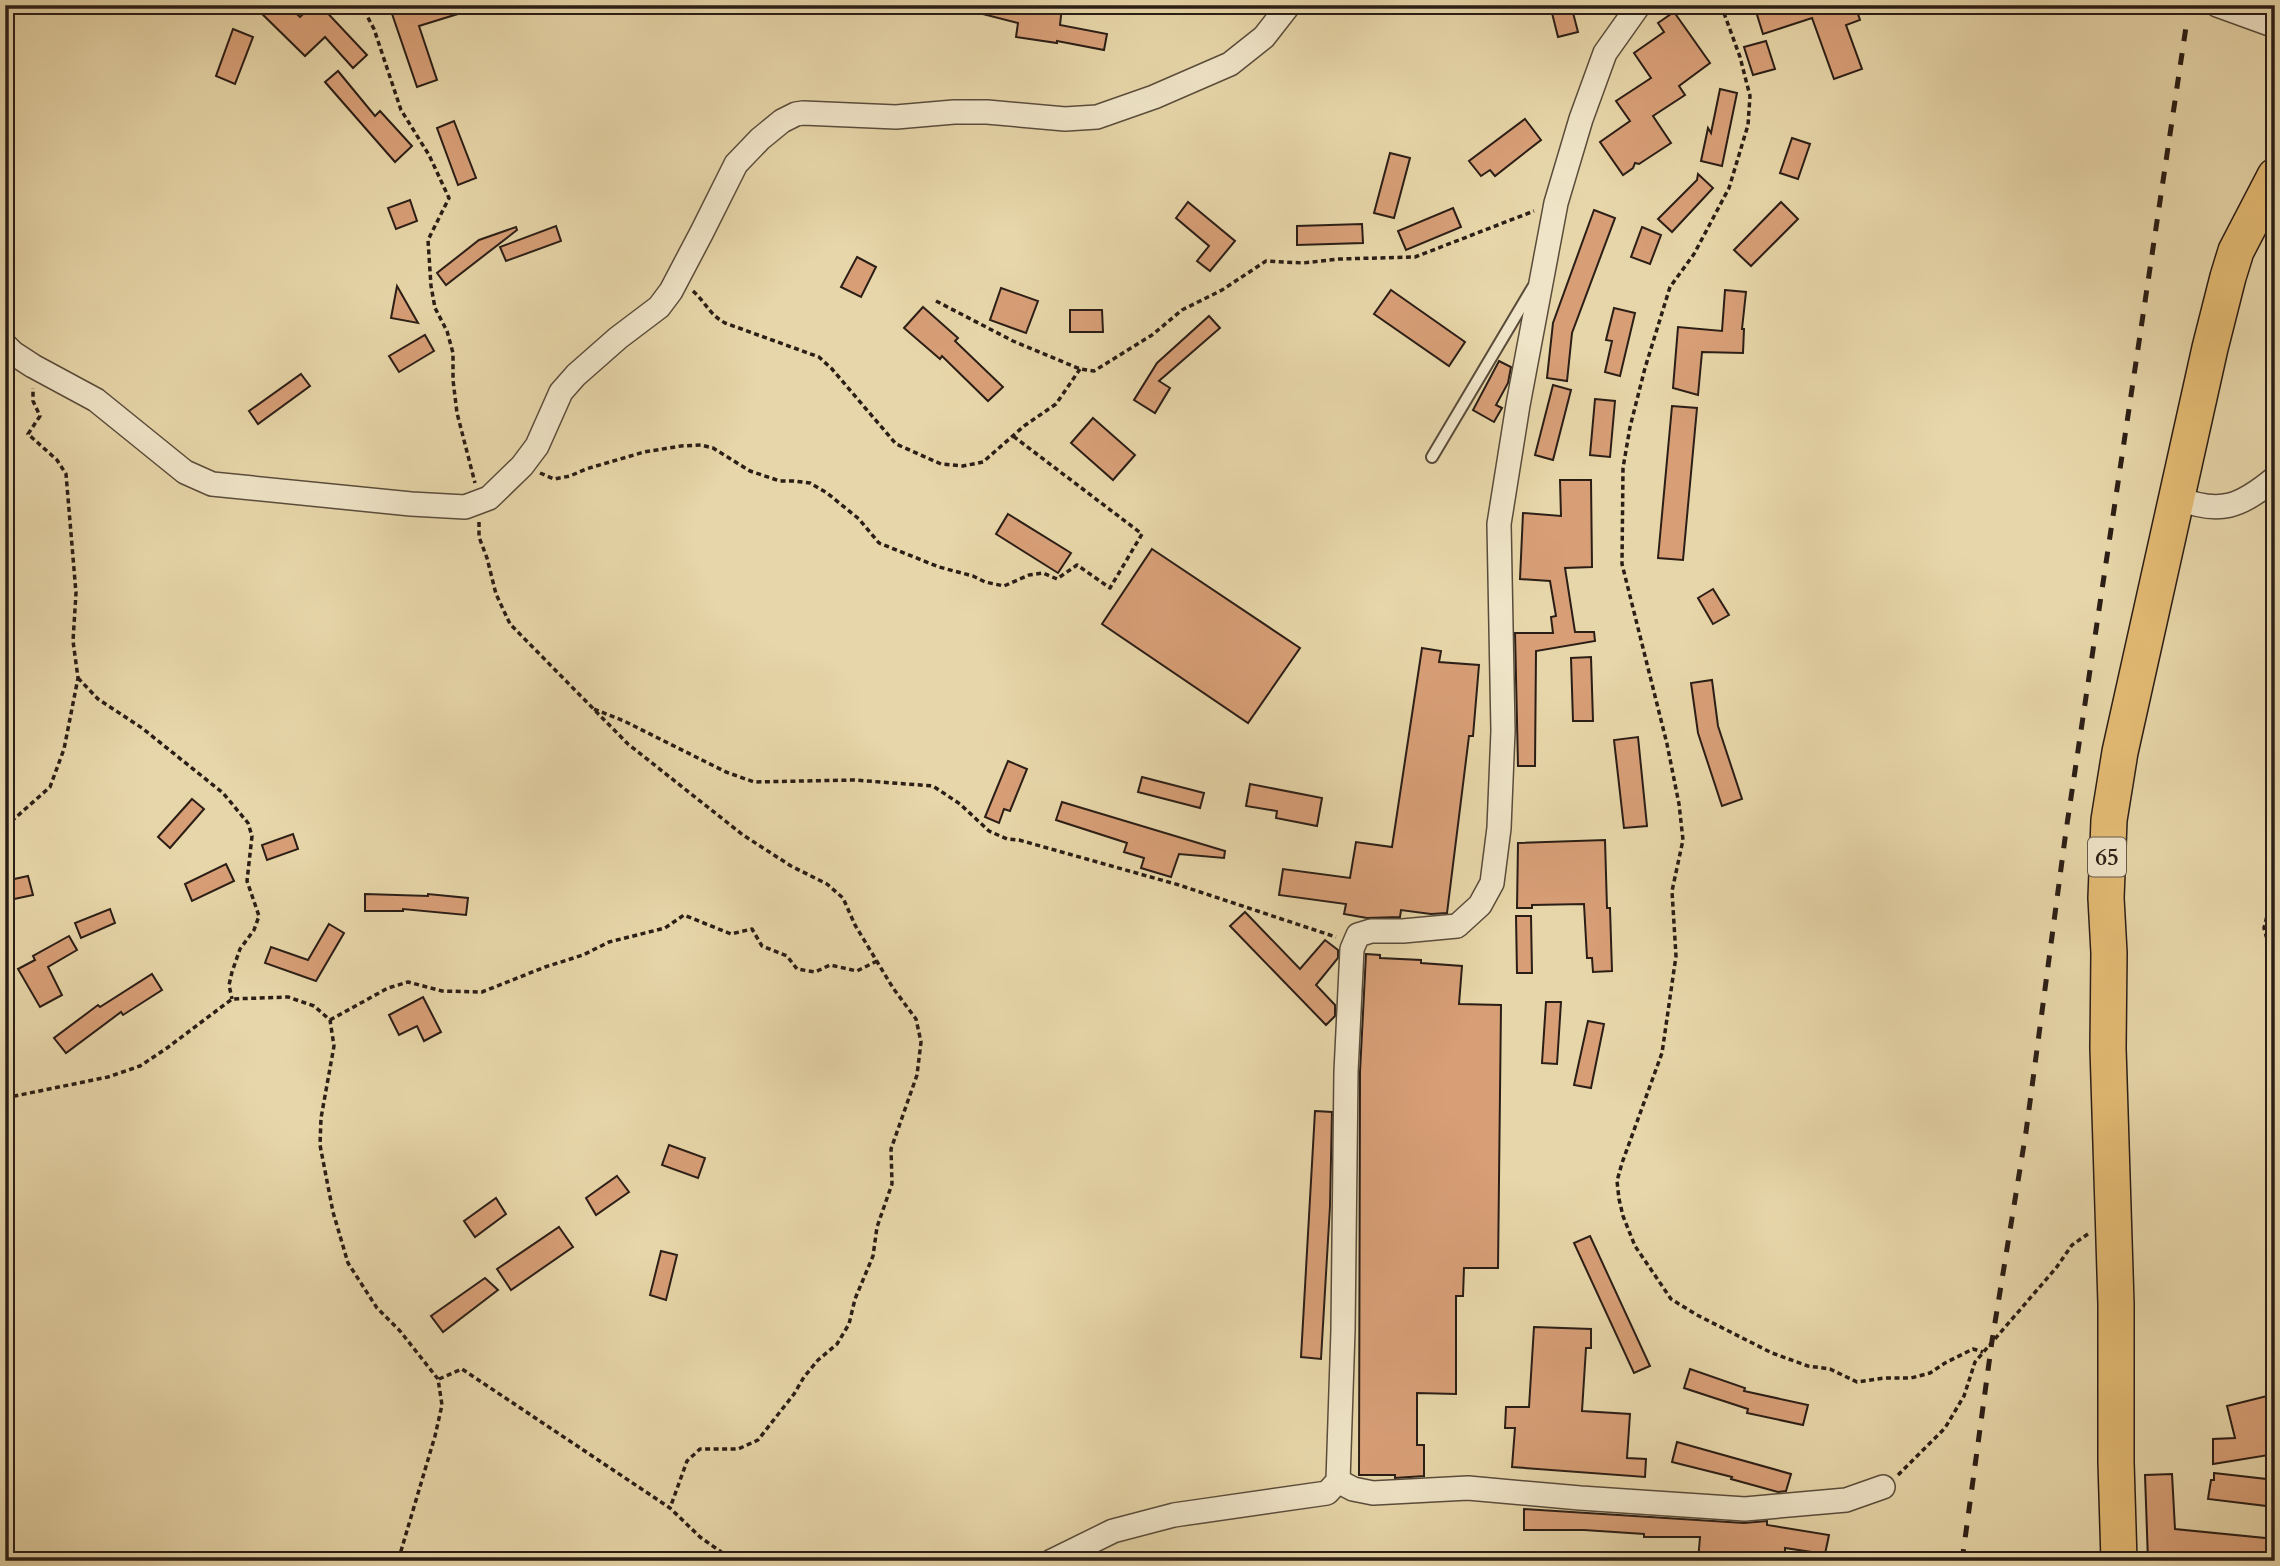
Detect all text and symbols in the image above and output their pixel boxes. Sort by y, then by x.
road number: 65 [2088,838,2126,876]

